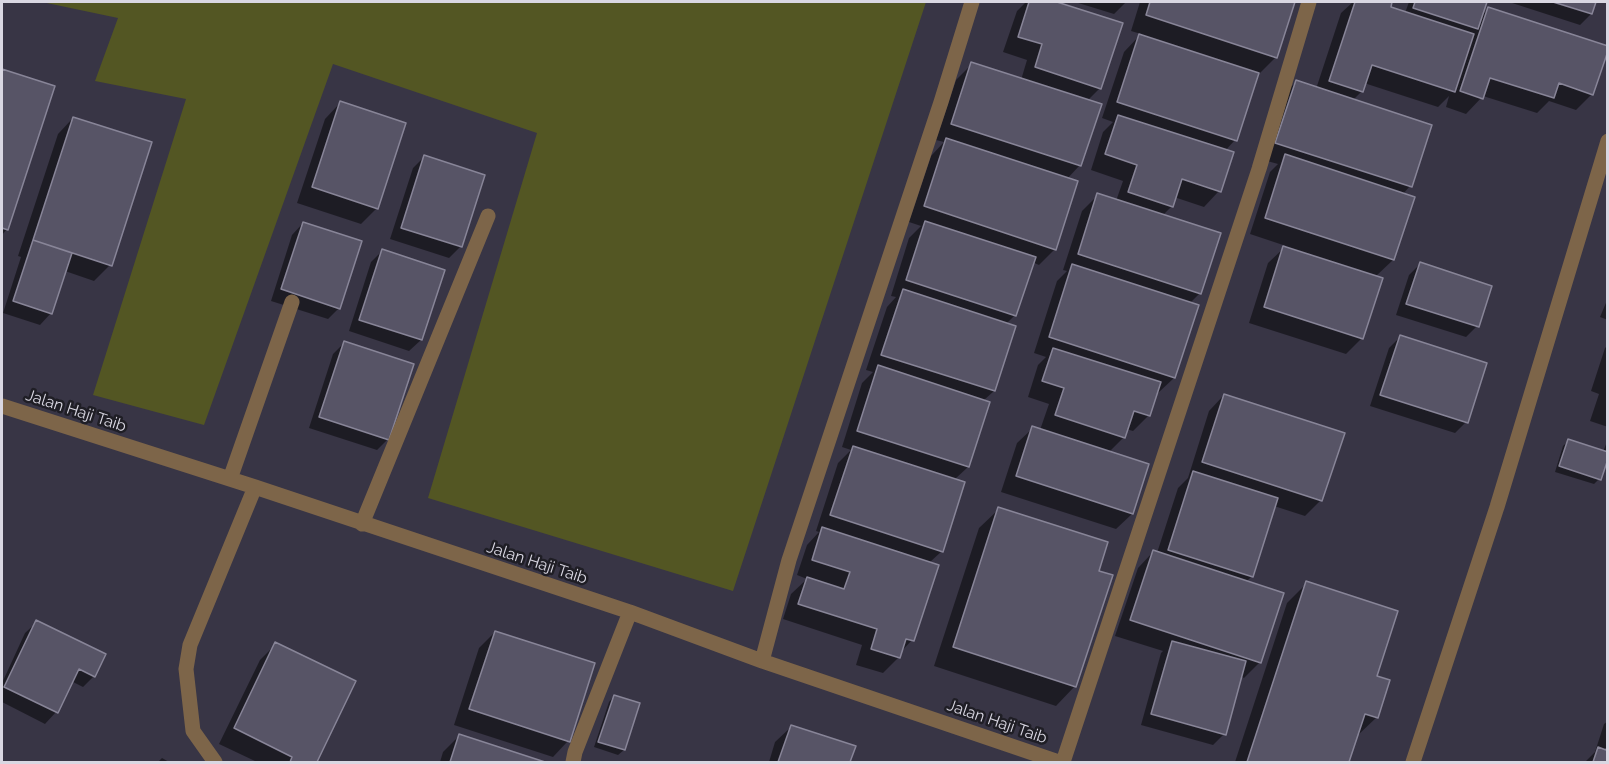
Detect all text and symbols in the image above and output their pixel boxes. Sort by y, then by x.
street label: Jalan Haji Taib [23,386,129,436]
street label: Jalan Haji Taib [484,538,590,588]
street label: Jalan Haji Taib [944,696,1050,748]

